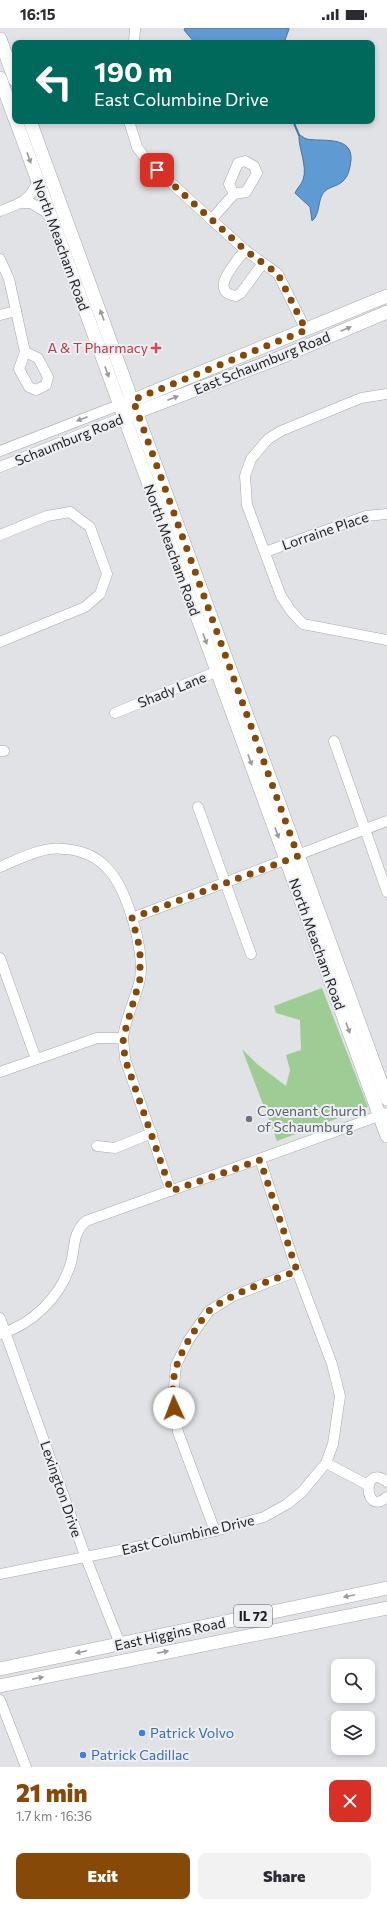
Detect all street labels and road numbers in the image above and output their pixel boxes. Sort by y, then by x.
street label: North Meacham Road [30,177,93,313]
street label: East Schaumburg Road [191,327,332,398]
street label: Schaumburg Road [12,410,125,469]
street label: North Meacham Road [141,482,204,618]
street label: Lorraine Place [279,508,370,553]
street label: Shady Lane [135,668,209,711]
street label: North Meacham Road [286,876,349,1012]
street label: Lexington Drive [37,1439,86,1539]
street label: East Columbine Drive [120,1511,256,1558]
road number: IL 72 [234,1605,272,1627]
street label: East Higgins Road [113,1613,227,1654]

